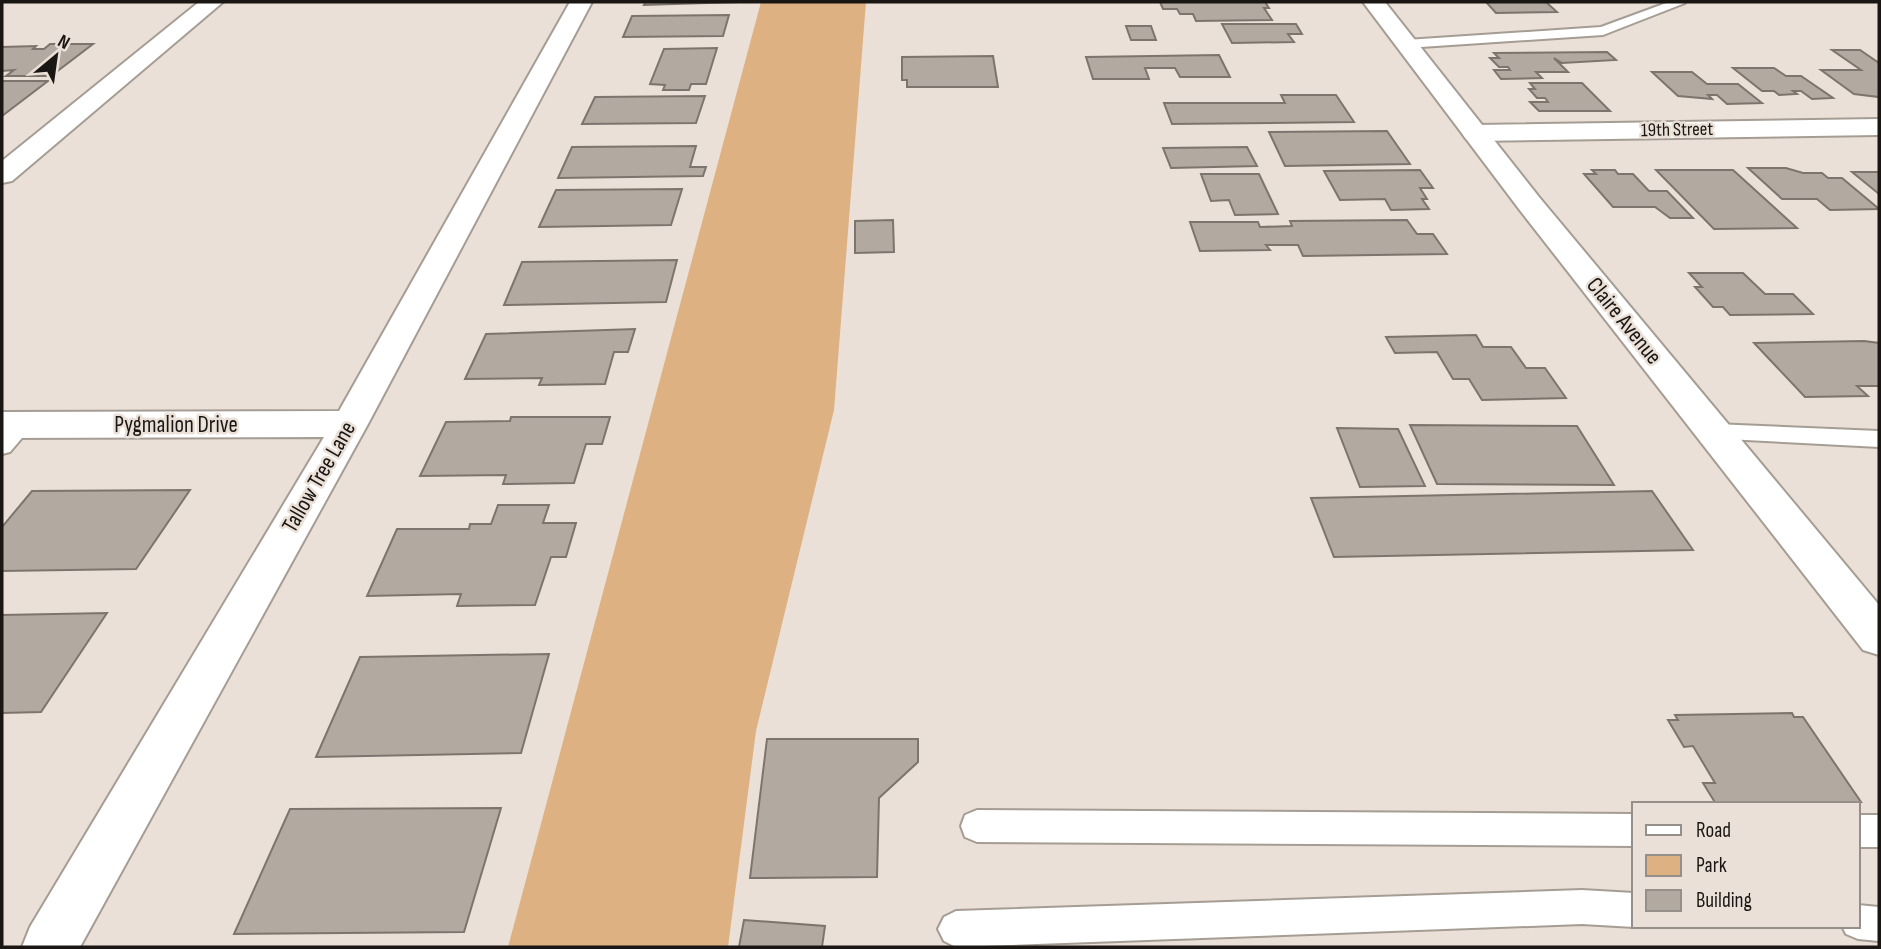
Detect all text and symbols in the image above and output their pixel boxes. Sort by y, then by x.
north arrow [21,21,91,91]
text: N [53,30,74,55]
street label: 19th Street [1641,118,1714,142]
street label: Claire Avenue [1580,272,1668,370]
street label: Pygmalion Drive [114,411,238,439]
street label: Tallow Tree Lane [276,416,362,538]
legend [1632,802,1860,928]
text: Road [1696,818,1731,843]
text: Park [1696,853,1727,878]
text: Building [1696,888,1752,913]

